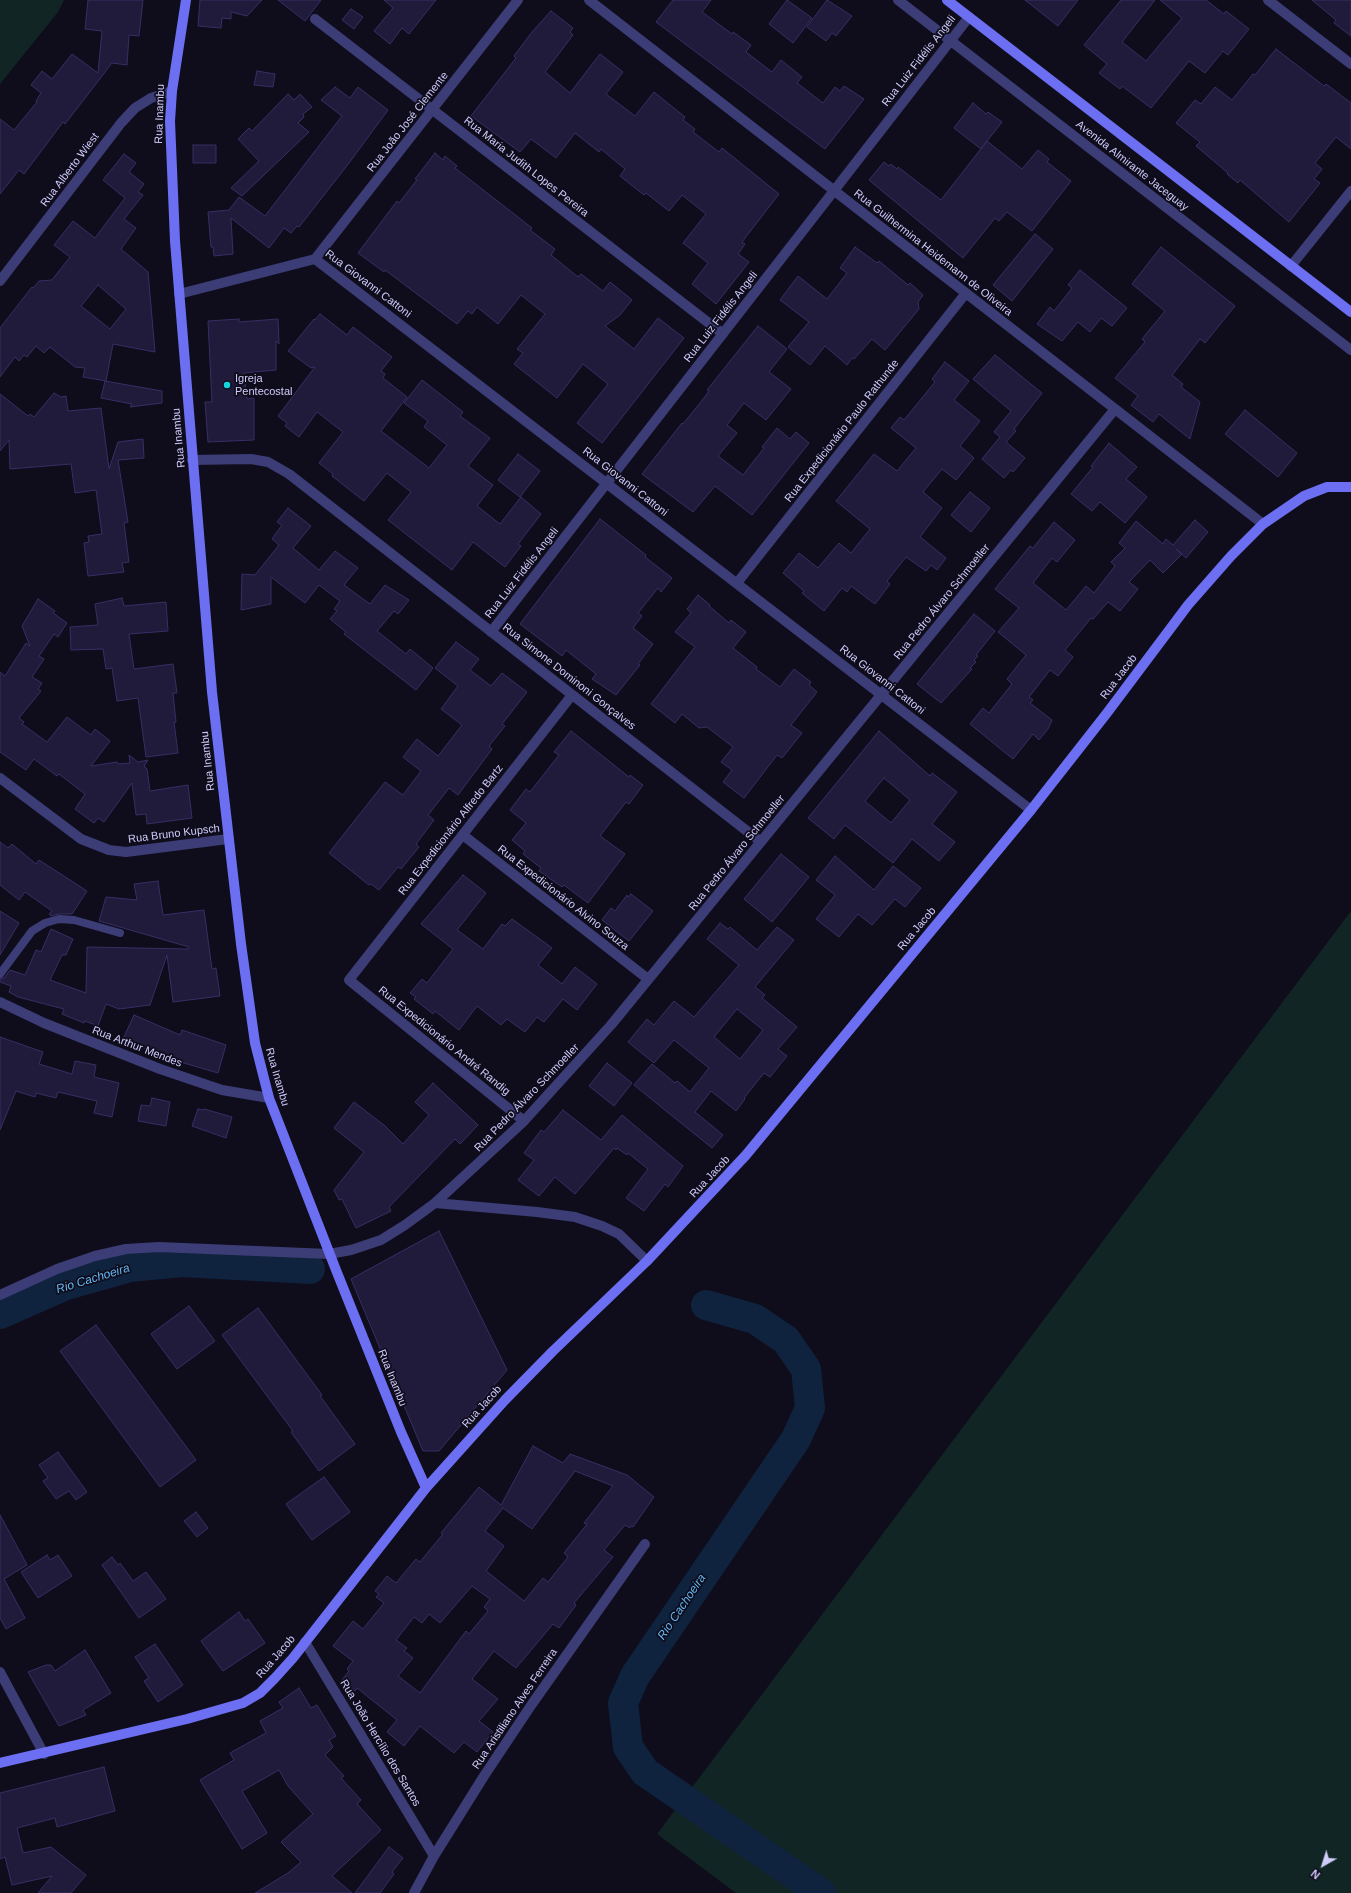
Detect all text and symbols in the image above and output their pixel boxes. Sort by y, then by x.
street label: Rua Luiz Fidélis Angeli [879,13,959,109]
street label: Rua João José Clemente [365,69,451,175]
street label: Rua Inambu [152,84,168,144]
street label: Rua Maria Judith Lopes Pereira [461,114,591,220]
street label: Avenida Almirante Jaceguay [1073,118,1191,214]
street label: Rua Alberto Wiest [38,131,102,209]
street label: Rua Guilhermina Heidemann de Oliveira [851,187,1015,319]
street label: Rua Giovanni Cattoni [322,247,414,321]
street label: Rua Luiz Fidélis Angeli [681,269,761,365]
street label: Rua Expedicionário Paulo Rathunde [782,357,902,505]
place label: Igreja Pentecostal [235,372,292,398]
marker: Igreja Pentecostal [222,380,232,390]
street label: Rua Inambu [170,408,188,468]
street label: Rua Giovanni Cattoni [580,445,670,519]
street label: Rua Luiz Fidélis Angeli [482,525,562,621]
street label: Rua Pedro Álvaro Schmoeller [891,542,993,662]
street label: Rua Simone Dominoni Gonçalves [500,621,638,733]
street label: Rua Giovanni Cattoni [837,643,927,717]
street label: Rua Jacob [1098,652,1140,702]
street label: Rua Inambu [198,731,218,791]
street label: Rua Expedicionário Alfredo Bartz [396,762,506,898]
street label: Rua Pedro Álvaro Schmoeller [686,793,788,913]
street label: Rua Bruno Kupsch [127,822,221,846]
street label: Rua Expedicionário Alvino Souza [495,843,631,953]
street label: Rua Jacob [895,905,939,953]
street label: Rua Expedicionário André Randig [375,984,513,1098]
street label: Rua Arthur Mendes [90,1024,184,1070]
street label: Rua Pedro Álvaro Schmoeller [472,1041,582,1155]
street label: Rua Inambu [262,1046,292,1108]
street label: Rua Jacob [687,1153,733,1201]
water label: Rio Cachoeira [55,1261,131,1297]
street label: Rua Inambu [375,1348,409,1408]
street label: Rua Jacob [460,1383,504,1431]
water label: Rio Cachoeira [655,1571,709,1643]
street label: Rua Jacob [254,1633,298,1681]
street label: Rua Aristiliano Alves Ferreira [470,1646,560,1772]
street label: Rua João Hercílio dos Santos [337,1677,423,1809]
north arrow [1303,1845,1343,1885]
text: N [1309,1867,1322,1881]

